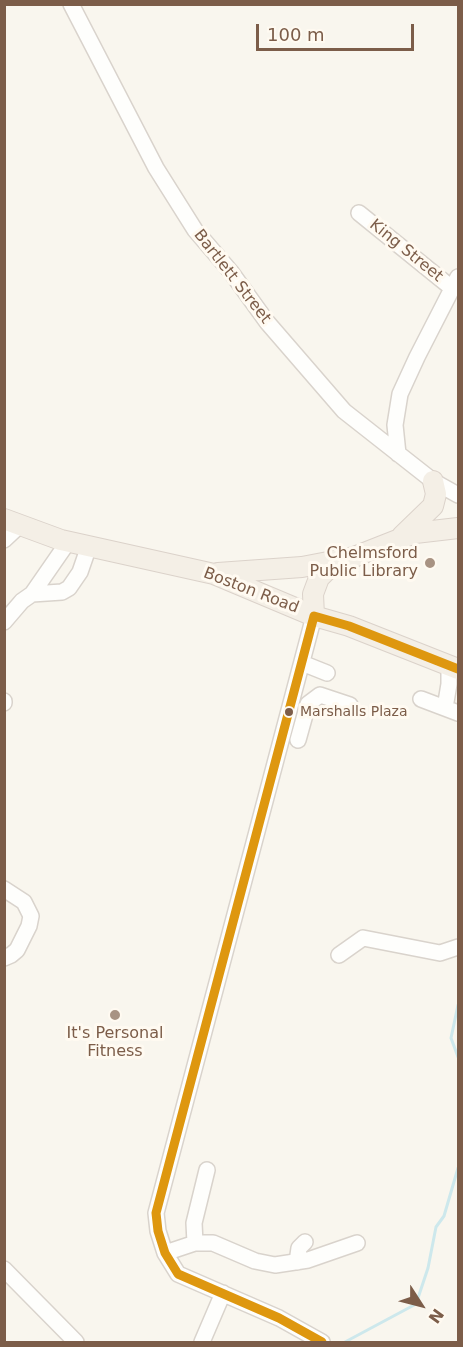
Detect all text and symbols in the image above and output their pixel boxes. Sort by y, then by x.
scale bar [259,12,416,50]
text: 100 m [267,24,325,45]
street label: King Street [365,216,447,286]
street label: Bartlett Street [189,226,275,328]
place label: Chelmsford Public Library [310,544,418,582]
marker: Chelmsford Public Library [423,556,437,570]
street label: Boston Road [201,564,301,618]
place label: Marshalls Plaza [300,704,408,720]
marker: Marshalls Plaza [283,706,295,718]
marker: It's Personal Fitness [108,1008,122,1022]
place label: It's Personal Fitness [67,1024,163,1062]
north arrow [391,1275,451,1335]
text: N [424,1305,448,1327]

